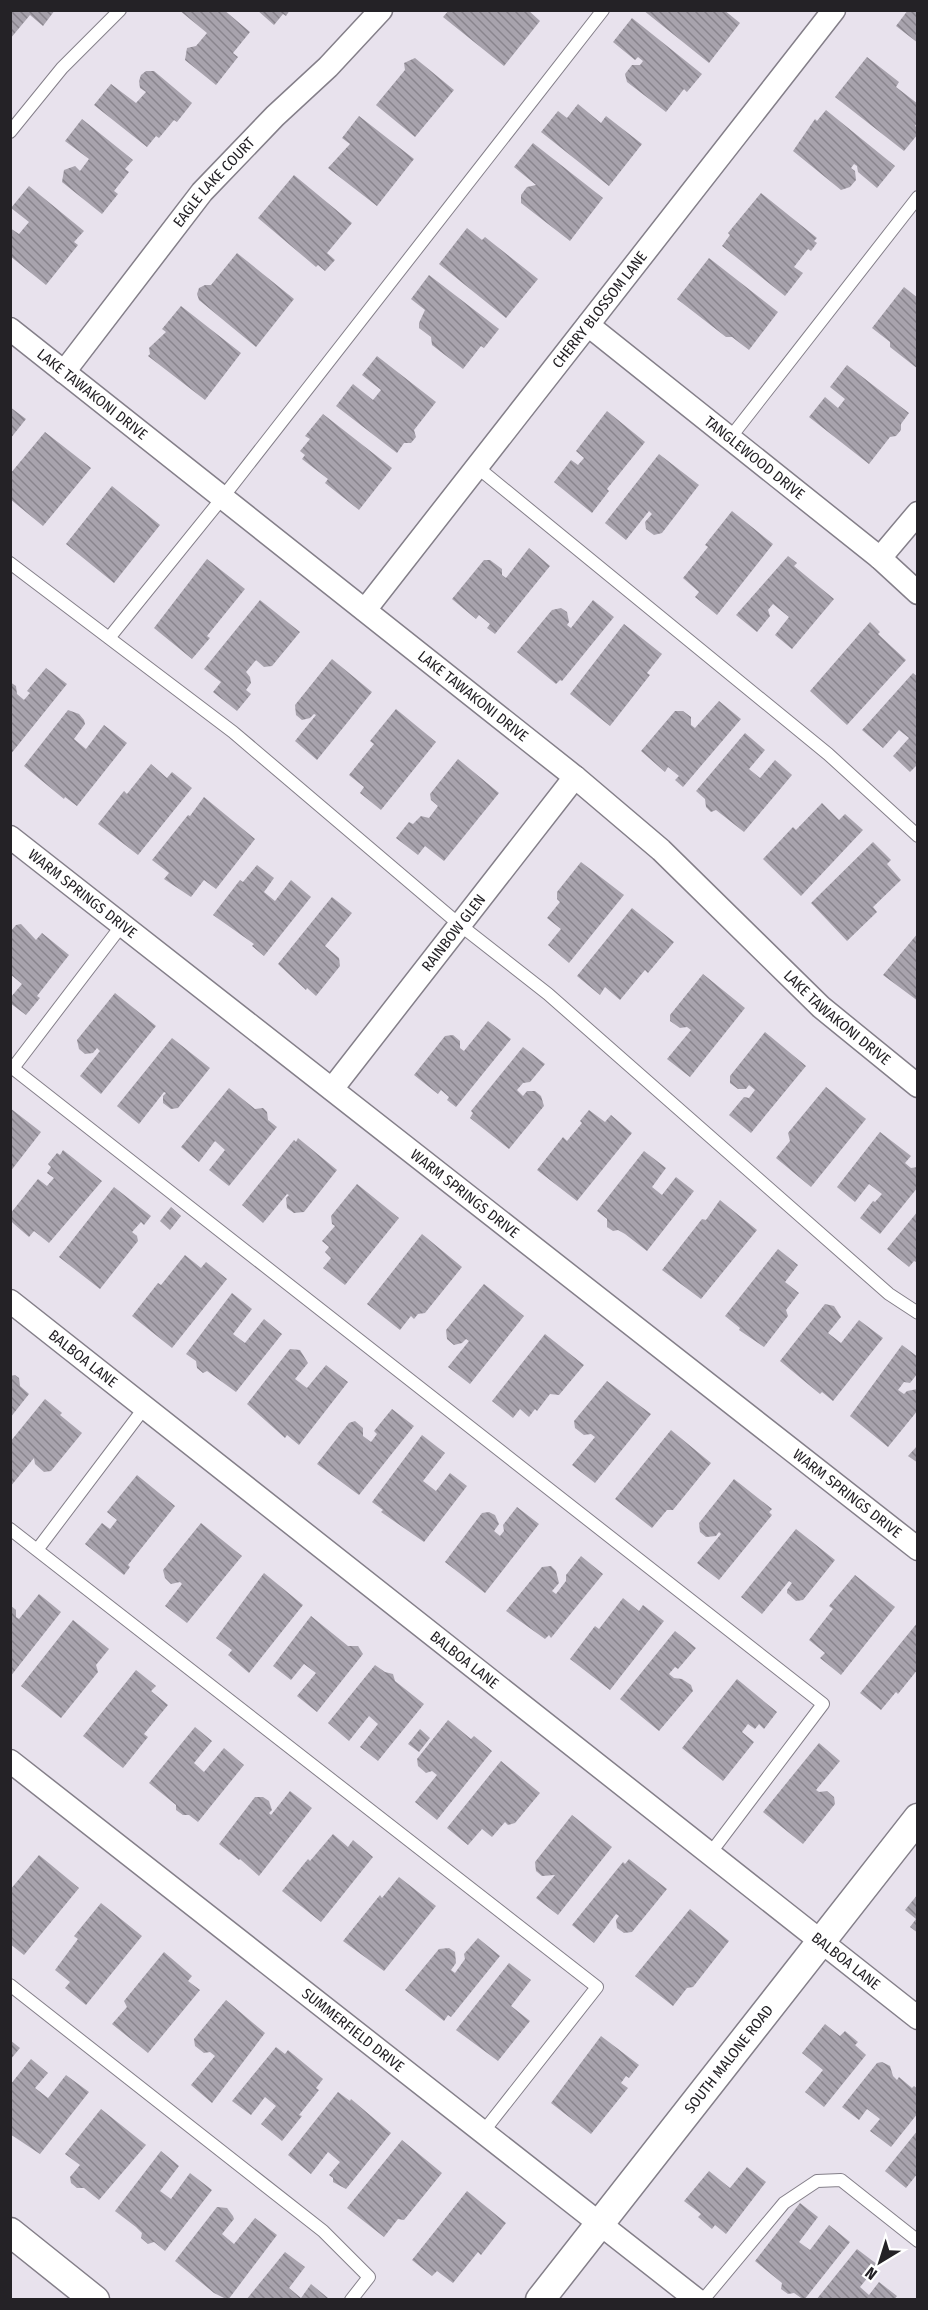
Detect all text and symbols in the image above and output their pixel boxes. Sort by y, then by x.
street label: EAGLE LAKE COURT [169,134,259,231]
street label: CHERRY BLOSSOM LANE [548,248,651,372]
street label: LAKE TAWAKONI DRIVE [34,345,151,443]
street label: TANGLEWOOD DRIVE [701,412,808,503]
street label: LAKE TAWAKONI DRIVE [414,647,532,745]
street label: WARM SPRINGS DRIVE [24,846,140,942]
street label: RAINBOW GLEN [418,891,489,975]
street label: LAKE TAWAKONI DRIVE [780,966,894,1069]
street label: WARM SPRINGS DRIVE [407,1145,523,1242]
street label: BALBOA LANE [45,1326,121,1391]
street label: WARM SPRINGS DRIVE [789,1445,905,1542]
street label: BALBOA LANE [427,1627,502,1692]
street label: BALBOA LANE [808,1928,884,1994]
street label: SUMMERFIELD DRIVE [298,1985,408,2076]
street label: SOUTH MALONE ROAD [681,2001,777,2117]
north arrow [850,2232,910,2292]
text: N [861,2263,881,2284]

